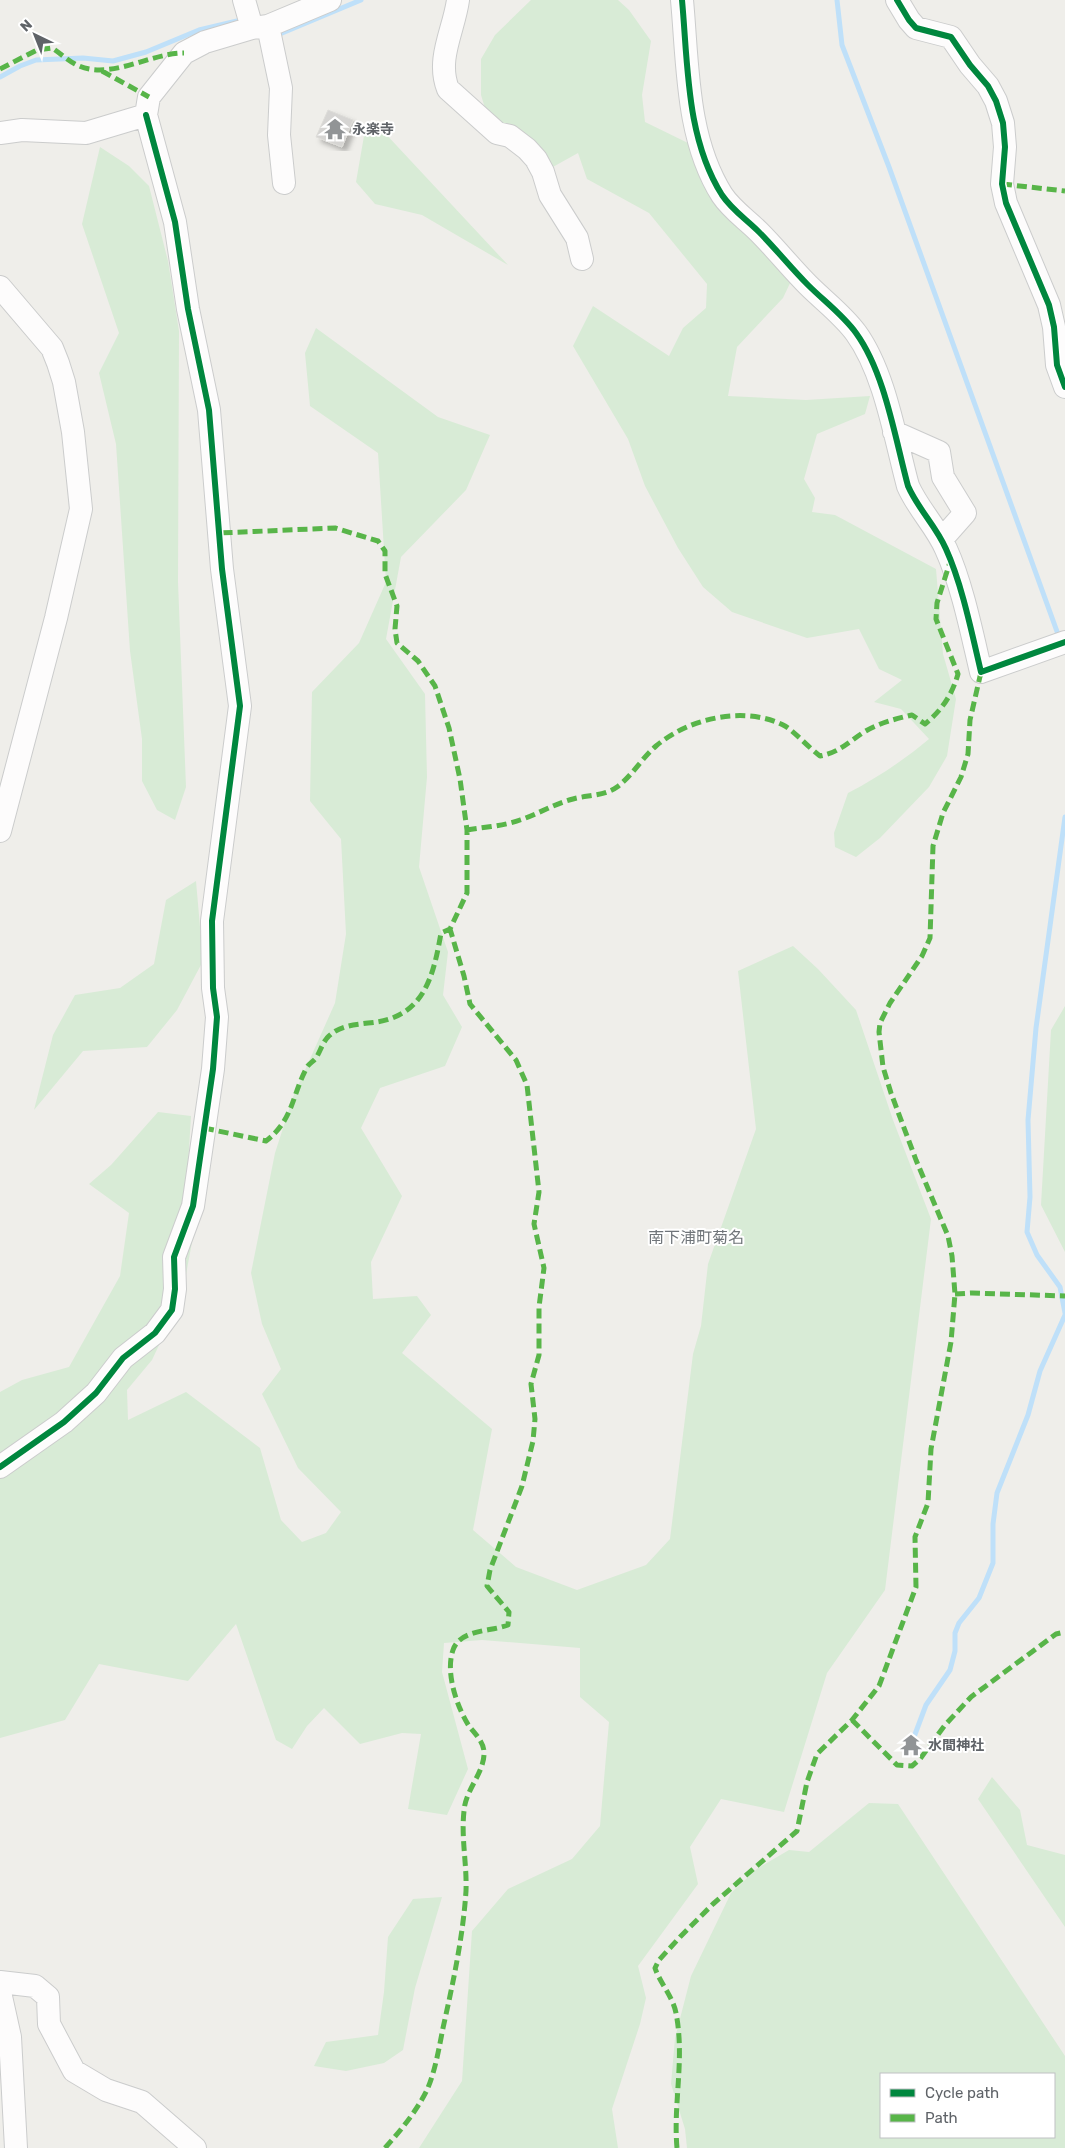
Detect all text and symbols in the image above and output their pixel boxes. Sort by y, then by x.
north arrow [10,10,60,60]
text: N [17,16,36,36]
temple icon: 永楽寺 [322,116,348,142]
place label: 永楽寺 [352,121,394,138]
district label: 南下浦町菊名 [648,1228,744,1247]
temple icon: 水間神社 [898,1732,924,1758]
place label: 水間神社 [928,1737,984,1754]
legend [880,2073,1055,2138]
text: Cycle path [925,2084,999,2102]
text: Path [925,2109,958,2127]

